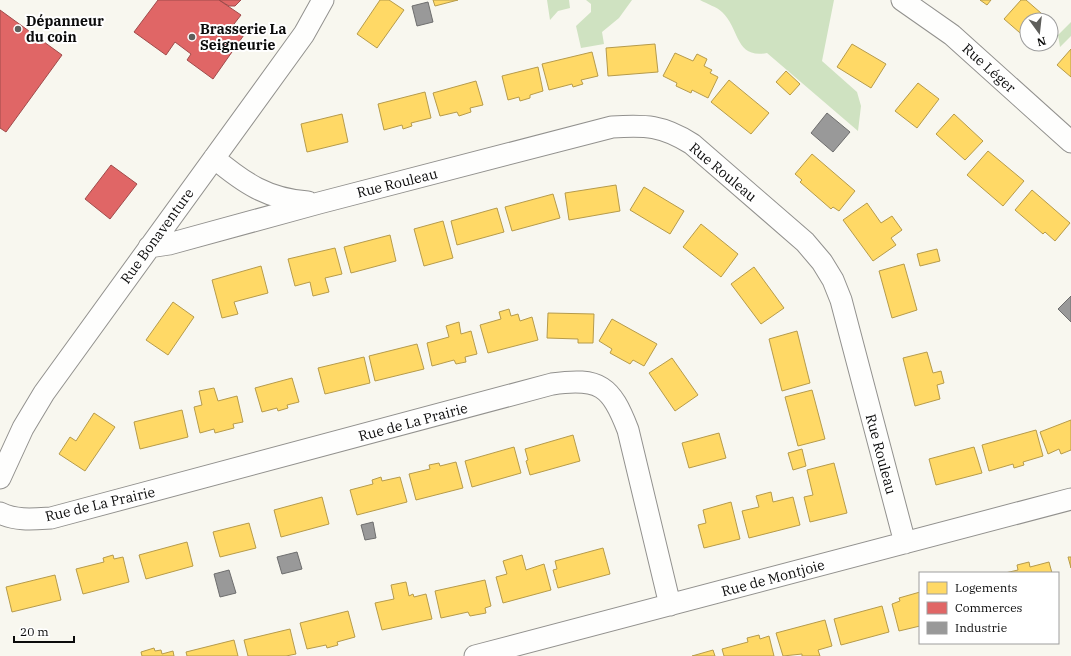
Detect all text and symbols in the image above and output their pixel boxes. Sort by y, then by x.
place label: Dépanneur du coin [26,12,104,46]
north arrow [1019,12,1059,52]
place label: Brasserie La Seigneurie [200,20,286,54]
marker: Dépanneur du coin [13,24,23,34]
marker: Brasserie La Seigneurie [187,32,197,42]
text: N [1035,34,1048,50]
street label: Rue Léger [959,39,1020,97]
street label: Rue Rouleau [686,139,761,206]
street label: Rue Rouleau [355,164,440,202]
street label: Rue Bonaventure [116,185,198,287]
street label: Rue de La Prairie [356,399,470,445]
street label: Rue Rouleau [862,412,900,497]
street label: Rue de La Prairie [43,483,157,525]
street label: Rue de Montjoie [719,556,827,600]
legend [919,572,1059,644]
text: Logements [955,580,1018,595]
text: Commerces [955,600,1023,615]
scale bar [14,618,74,644]
text: Industrie [955,620,1007,635]
text: 20 m [20,624,49,639]

